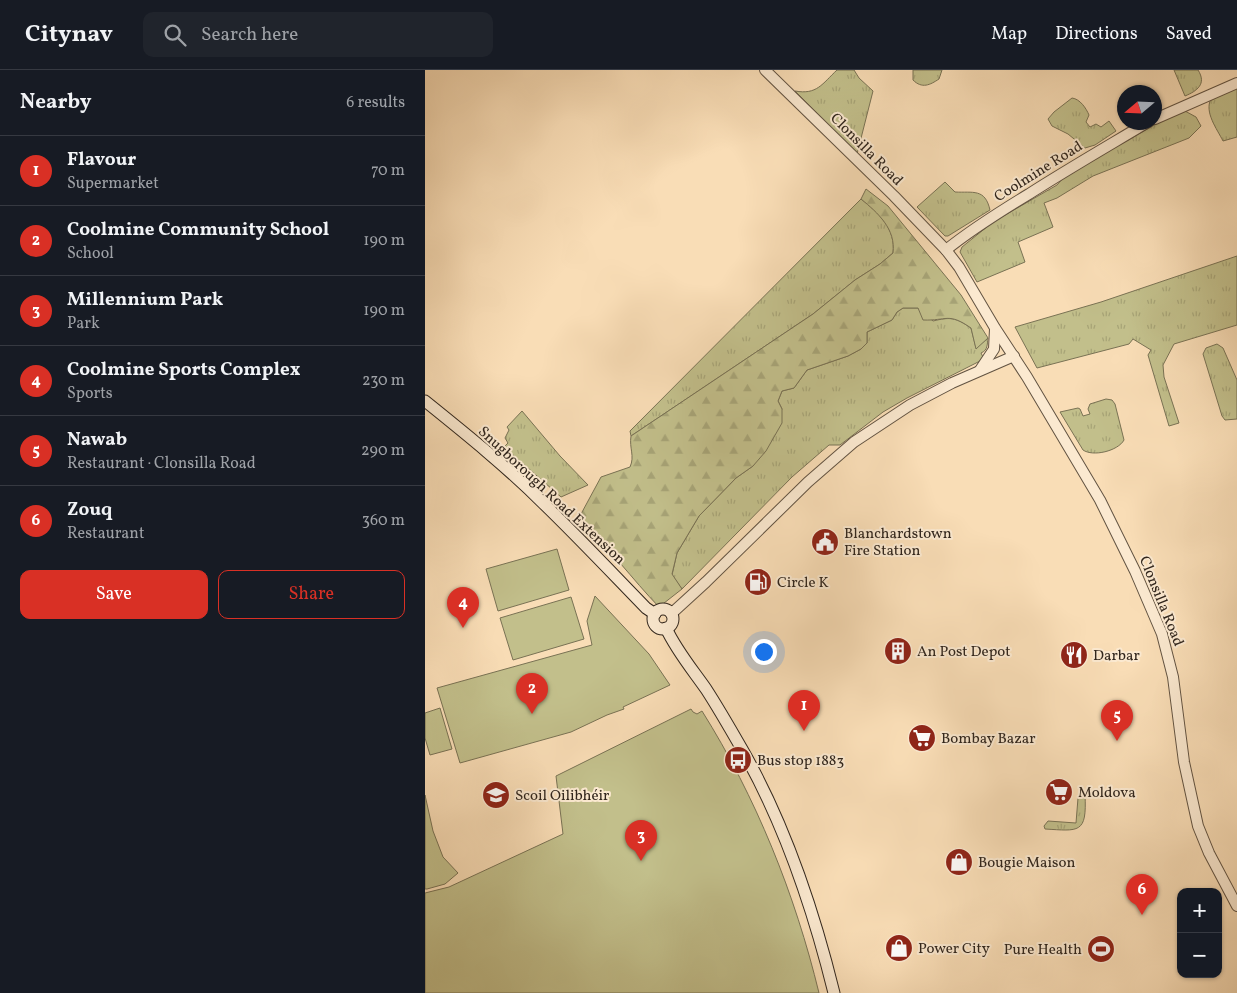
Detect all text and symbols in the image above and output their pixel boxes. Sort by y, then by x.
search box [143,12,493,57]
text: Citynav [25,18,113,52]
icon: search [161,21,189,49]
text: Search here [201,22,298,48]
text: Map [991,22,1027,47]
text: Directions [1055,22,1138,47]
text: Saved [1166,22,1212,47]
north arrow [1117,85,1162,130]
text: Nearby [20,88,91,117]
text: 6 results [346,92,405,114]
street label: Clonsilla Road [825,109,907,191]
street label: Coolmine Road [990,137,1087,208]
text: Flavour [67,147,136,173]
text: 1 [33,160,39,182]
text: 70 m [371,160,405,182]
text: Supermarket [67,173,159,195]
text: Coolmine Community School [67,217,329,243]
text: 2 [32,230,40,252]
text: 190 m [363,230,405,252]
text: School [67,243,114,265]
text: Millennium Park [67,287,223,313]
text: 3 [32,300,40,322]
text: 190 m [363,300,405,322]
text: Park [67,313,100,335]
text: Coolmine Sports Complex [67,357,300,383]
text: 4 [31,370,41,392]
text: 230 m [362,370,405,392]
text: Sports [67,383,113,405]
street label: Snugborough Road Extension [473,422,629,570]
text: Nawab [67,427,127,453]
text: 5 [32,440,40,462]
text: 290 m [361,440,405,462]
text: Restaurant · Clonsilla Road [67,453,256,475]
text: Zouq [67,497,112,523]
text: 6 [32,510,40,532]
text: 360 m [362,510,405,532]
text: Restaurant [67,523,145,545]
place label: Blanchardstown Fire Station [844,524,952,562]
public building icon: Blanchardstown Fire Station [810,527,840,557]
street label: Clonsilla Road [1133,553,1188,650]
fuel station icon: Circle K [743,567,773,597]
button: Save [20,570,208,619]
button: Share [218,570,405,619]
place label: Circle K [777,573,829,594]
pin: 4 [447,587,479,628]
building icon: An Post Depot [883,636,913,666]
your location [751,639,777,665]
restaurant icon: Darbar [1059,640,1089,670]
place label: An Post Depot [917,642,1011,663]
place label: Darbar [1093,646,1140,667]
pin: 2 [516,673,548,714]
pin: 1 [788,690,820,731]
pin: 5 [1101,700,1133,741]
supermarket icon: Bombay Bazar [907,723,937,753]
place label: Bombay Bazar [941,729,1036,750]
bus stop icon: Bus stop 1883 [723,745,753,775]
place label: Bus stop 1883 [757,751,844,772]
supermarket icon: Moldova [1044,777,1074,807]
school or university icon: Scoil Oilibhéir [481,780,511,810]
place label: Moldova [1078,783,1136,804]
place label: Scoil Oilibhéir [515,786,609,807]
pin: 3 [625,820,657,861]
shop icon: Bougie Maison [944,847,974,877]
place label: Bougie Maison [978,853,1075,874]
pin: 6 [1126,874,1158,915]
map controls [1177,888,1222,978]
button: + [1177,888,1222,933]
shop icon: Power City [884,933,914,963]
button: − [1177,933,1222,978]
sports icon: Pure Health [1086,934,1116,964]
place label: Power City [918,939,990,960]
place label: Pure Health [1004,940,1082,961]

